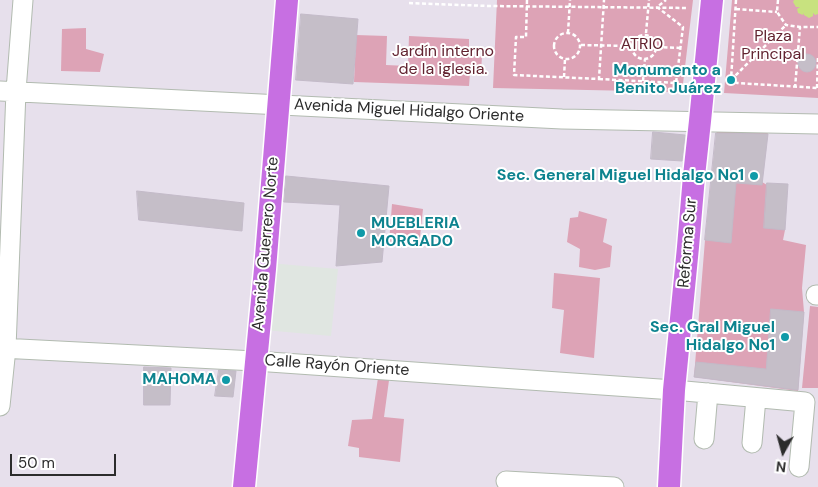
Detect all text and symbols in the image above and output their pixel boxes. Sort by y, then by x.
park label: Plaza Principal [741,27,805,65]
park label: ATRI0 [621,35,663,55]
park label: Jardín interno de la iglesia. [392,42,494,80]
place label: Monumento a Benito Juárez [613,61,721,99]
marker: Monumento a Benito Juárez [725,74,737,86]
street label: Avenida Miguel Hidalgo Oriente [294,95,524,127]
street label: Avenida Guerrero Norte [249,156,283,332]
place label: Sec. General Miguel Hidalgo No1 [497,166,744,186]
marker: Sec. General Miguel Hidalgo No1 [748,170,760,182]
street label: Reforma Sur [675,197,701,289]
place label: MUEBLERIA M0RGAD0 [371,214,460,252]
marker: MUEBLERIA M0RGAD0 [355,227,367,239]
place label: Sec. Gral Miguel Hidalgo No1 [650,318,775,356]
marker: Sec. Gral Miguel Hidalgo No1 [779,331,791,343]
street label: Calle Rayón Oriente [264,351,410,381]
place label: MAH0MA [142,370,216,390]
marker: MAH0MA [220,374,232,386]
north arrow [758,427,808,477]
scale bar [12,444,119,476]
text: 50 m [18,453,55,473]
text: N [775,457,787,476]

